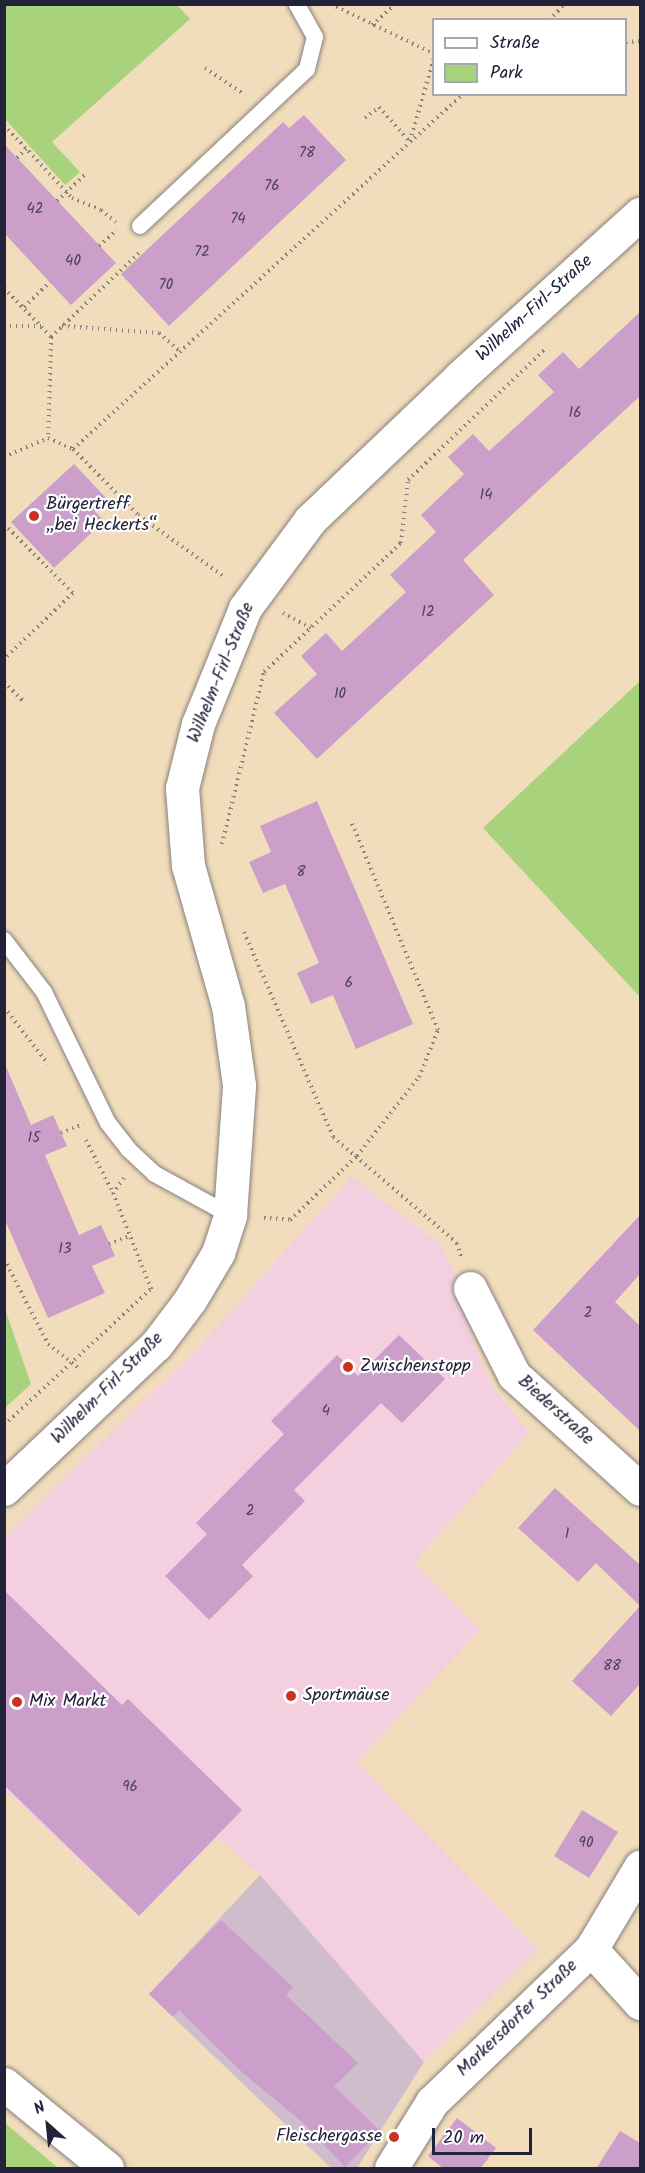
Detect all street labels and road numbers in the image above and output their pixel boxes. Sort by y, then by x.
street label: Wilhelm-Firl-Straße [472,251,598,367]
street label: Wilhelm-Firl-Straße [184,600,260,746]
street label: Wilhelm-Firl-Straße [48,1329,168,1449]
street label: Biederstraße [513,1371,597,1451]
street label: Markersdorfer Straße [453,1956,583,2082]

